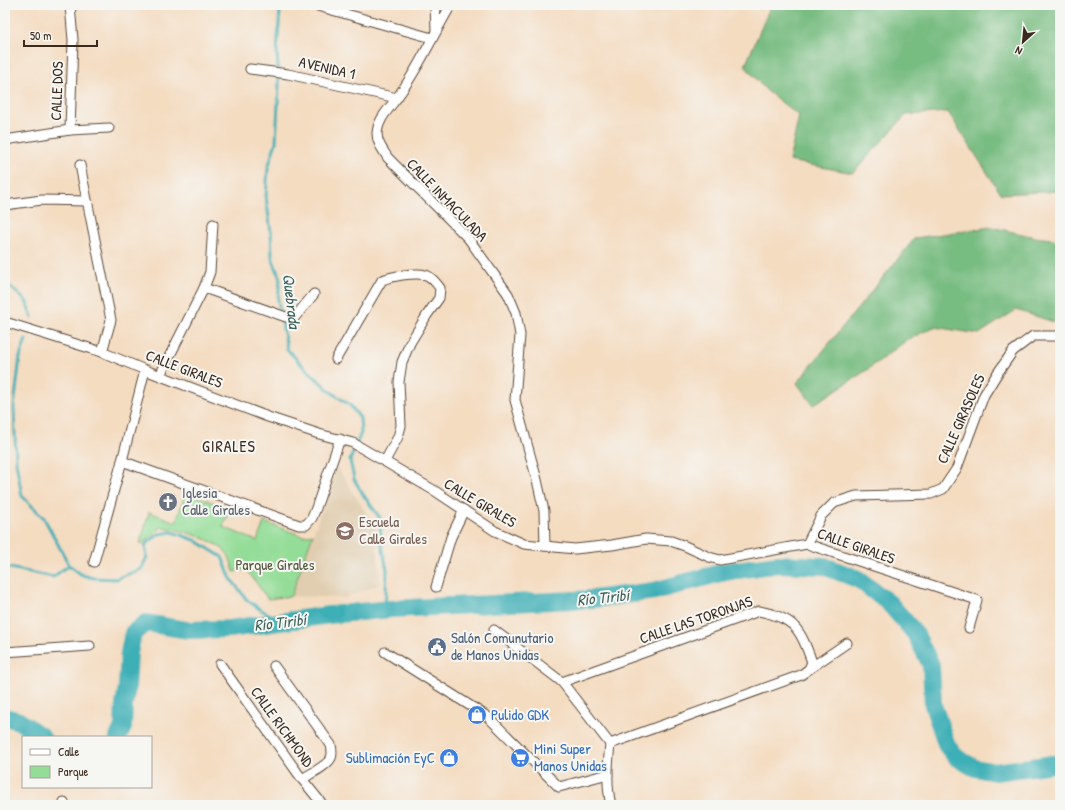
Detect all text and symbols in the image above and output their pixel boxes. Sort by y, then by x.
scale bar [24,22,97,48]
north arrow [1003,22,1043,62]
text: 50 m [30,27,51,44]
text: N [1013,43,1024,58]
street label: AVENIDA 1 [297,51,357,84]
street label: CALLE DOS [45,61,68,121]
street label: CALLE INMACULADA [402,153,493,246]
water label: Quebrada [278,272,306,331]
street label: CALLE GIRALES [143,344,226,393]
street label: CALLE GIRASOLES [931,371,990,467]
district label: GIRALES [202,435,256,457]
street label: CALLE GIRALES [440,473,520,532]
place label: Iglesia Calle Girales [182,482,250,520]
church icon: Iglesia Calle Girales [157,491,179,513]
place label: Escuela Calle Girales [359,511,427,549]
school or university icon: Escuela Calle Girales [334,520,356,542]
street label: CALLE GIRALES [815,522,898,569]
park label: Parque Girales [235,554,315,575]
water label: Río Tiribí [576,583,632,611]
street label: CALLE LAS TORONJAS [637,590,755,649]
water label: Río Tiribí [253,608,310,636]
place label: Salón Comunutario de Manos Unidas [451,627,554,665]
public building icon: Salón Comunutario de Manos Unidas [426,636,448,658]
street label: CALLE RICHMOND [246,682,319,772]
shop icon: Pulido GDK [466,704,488,726]
place label: Pulido GDK [491,704,549,725]
legend [22,736,152,788]
place label: Mini Super Manos Unidas [534,738,607,776]
text: Calle [58,743,79,760]
place label: Sublimación EyC [346,747,435,768]
shop icon: Sublimación EyC [438,747,460,769]
supermarket icon: Mini Super Manos Unidas [509,747,531,769]
text: Parque [58,763,88,780]

